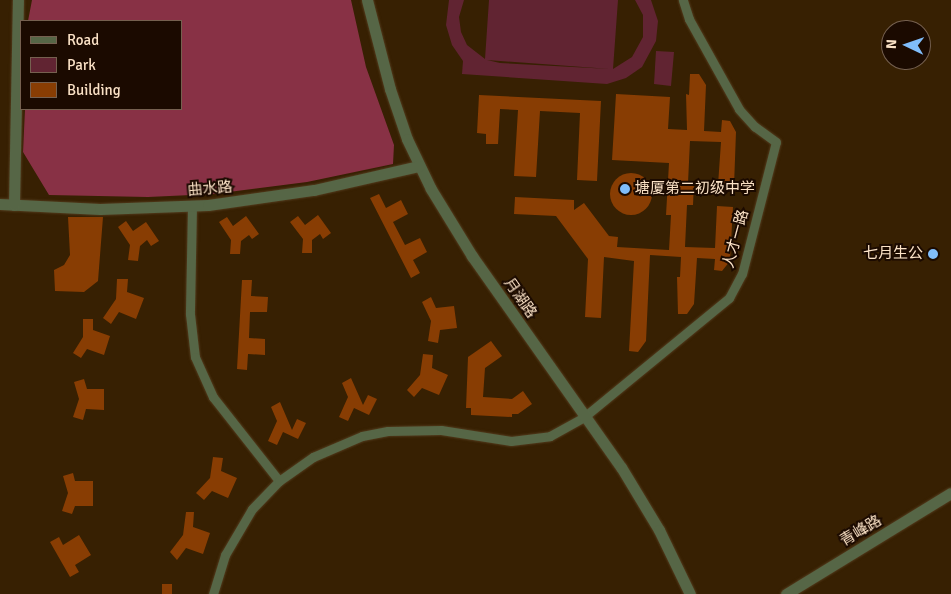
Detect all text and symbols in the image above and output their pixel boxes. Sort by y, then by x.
legend [20,20,182,110]
north arrow [881,20,931,70]
text: Road [67,31,99,49]
text: N [883,39,900,50]
text: Park [67,56,96,74]
text: Building [67,81,121,99]
street label: 曲水路 [187,178,233,200]
place label: 塘厦第二初级中学 [635,180,755,198]
marker: 塘厦第二初级中学 [619,183,631,195]
street label: 人才一路 [720,208,752,270]
place label: 七月生公 [863,245,923,263]
marker: 七月生公 [927,248,939,260]
street label: 月湖路 [500,274,540,322]
street label: 青峰路 [837,512,885,550]

